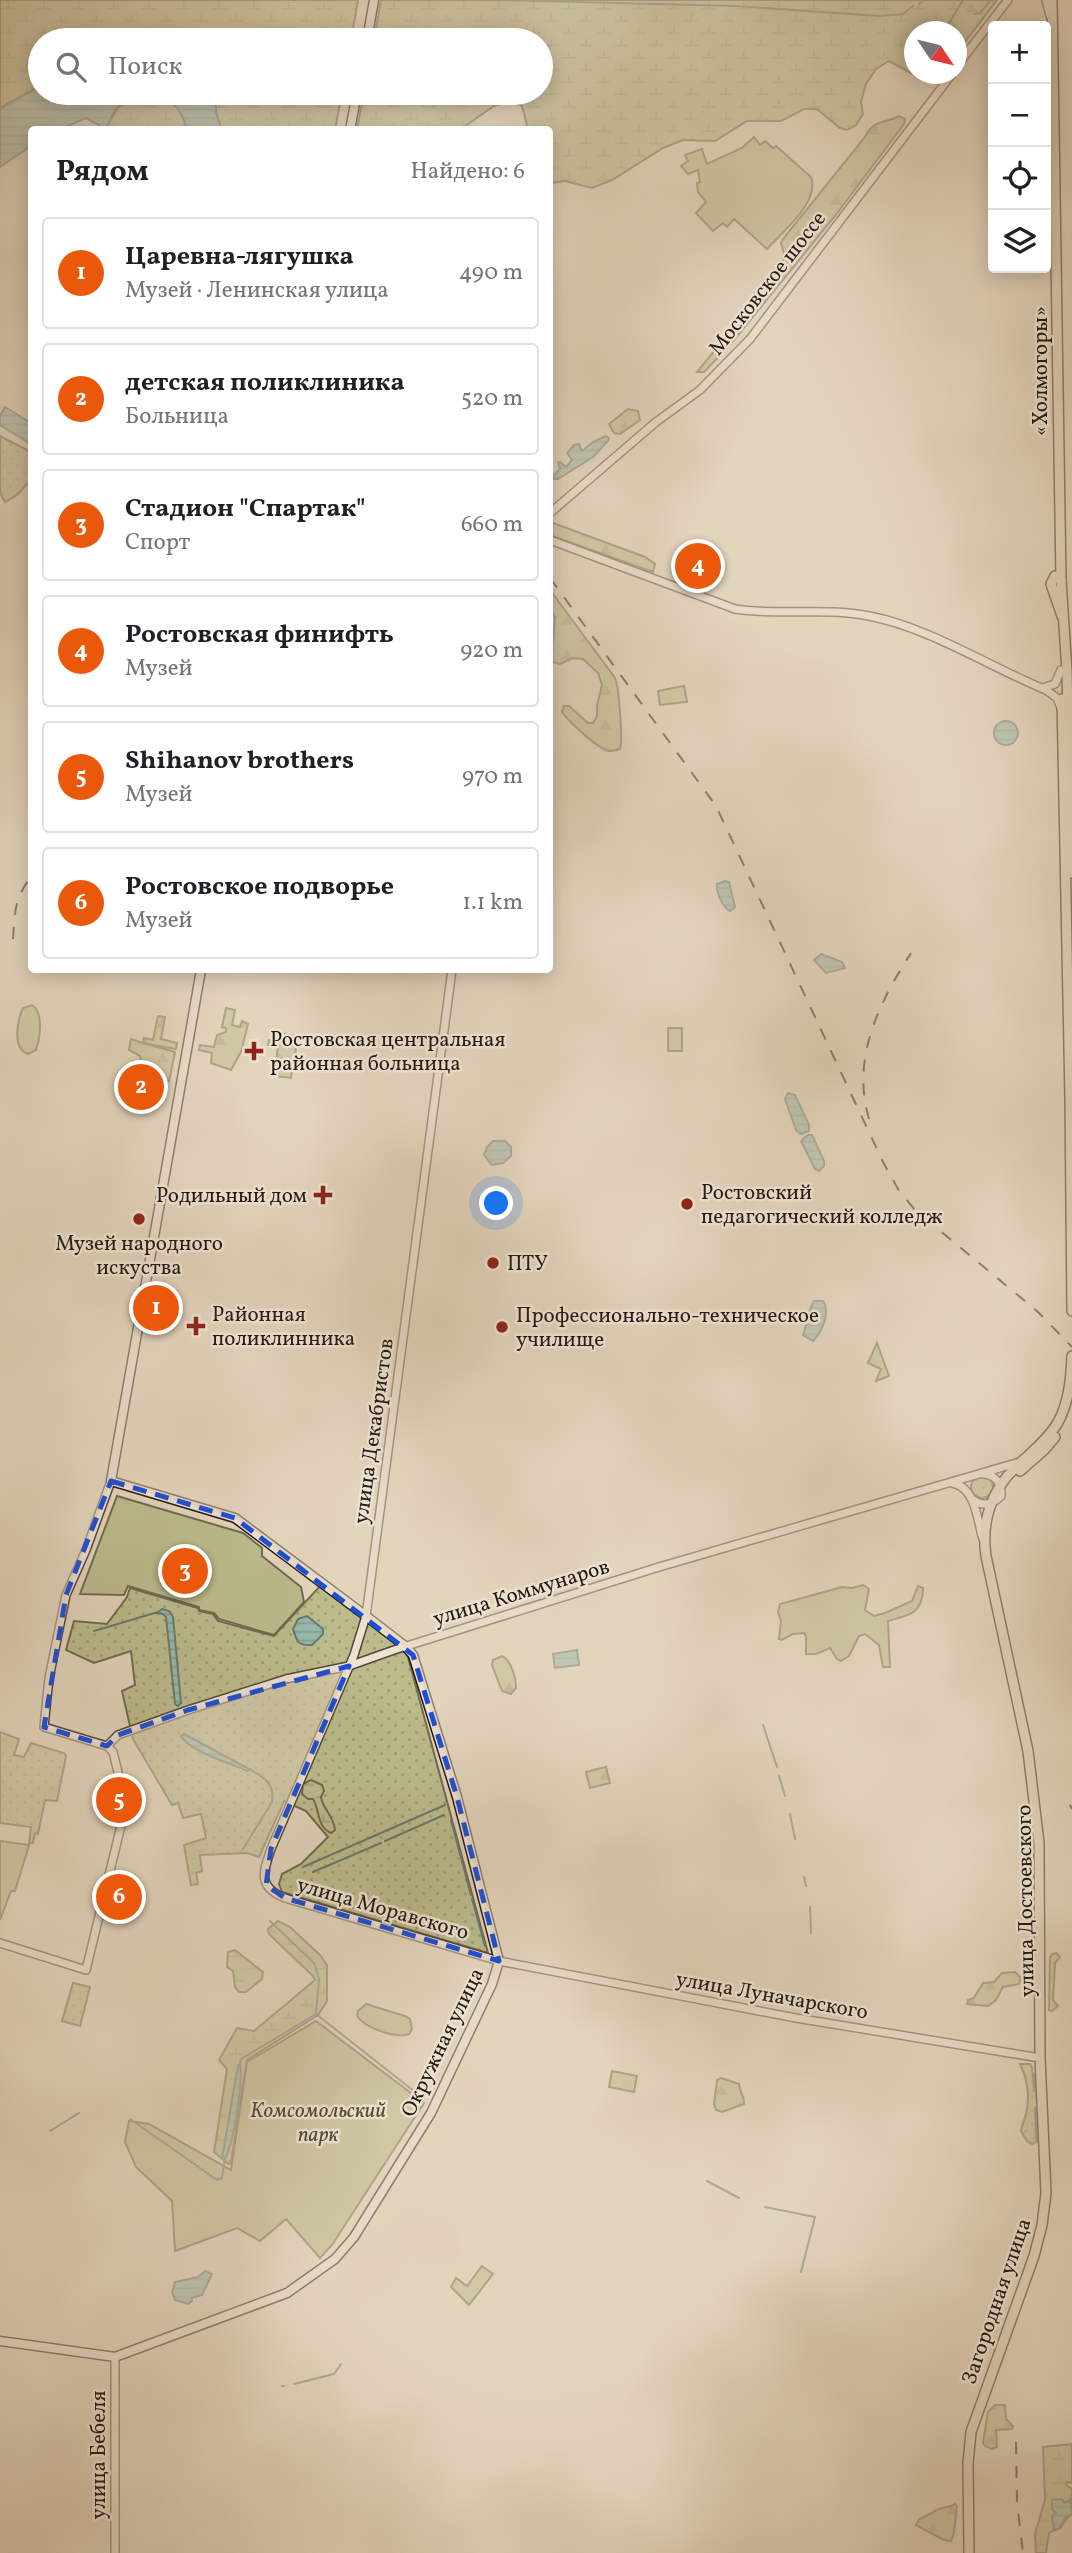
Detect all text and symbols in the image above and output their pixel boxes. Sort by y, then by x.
north arrow [904,21,967,84]
map controls [988,21,1051,273]
button: + [988,21,1051,84]
search box [28,28,553,105]
icon: search [52,48,90,86]
text: Поиск [108,49,182,85]
button: − [988,84,1051,147]
button: locate [988,147,1051,210]
text: Рядом [56,151,149,193]
text: Найдено: 6 [410,156,525,188]
street label: Московское шоссе [703,206,834,362]
button: layers [988,210,1051,273]
text: Царевна-лягушка [125,239,354,275]
text: 1 [76,257,86,289]
text: 490 m [459,257,523,289]
text: Музей · Ленинская улица [125,275,389,307]
street label: «Холмогоры» [1027,306,1056,436]
text: детская поликлиника [125,365,405,401]
text: 2 [75,383,87,415]
text: 520 m [461,383,523,415]
text: Больница [125,401,229,433]
text: Стадион "Спартак" [125,491,366,527]
text: 3 [75,509,87,541]
text: 660 m [461,509,523,541]
text: Спорт [125,527,190,559]
pin: 4 [675,540,721,592]
text: Ростовская финифть [125,617,394,653]
text: 4 [74,635,88,667]
text: 920 m [460,635,523,667]
text: Музей [125,653,193,685]
text: Shihanov brothers [125,743,354,779]
text: 5 [75,761,87,793]
text: 970 m [462,761,523,793]
text: Музей [125,779,193,811]
text: Ростовское подворье [125,869,394,905]
text: 6 [75,887,87,919]
text: 1.1 km [462,887,523,919]
text: Музей [125,905,193,937]
place label: Ростовская центральная районная больница [270,1026,506,1079]
marker: Ростовская центральная районная больница [244,1041,264,1061]
pin: 2 [118,1061,164,1113]
place label: Ростовский педагогический колледж [701,1179,943,1232]
place label: Родильный дом [156,1182,307,1211]
marker: Родильный дом [313,1185,333,1205]
your location [479,1186,513,1220]
marker: Ростовский педагогический колледж [679,1196,695,1212]
marker: Музей народного искуства [131,1211,147,1227]
place label: Музей народного искуства [55,1230,223,1283]
place label: ПТУ [507,1250,548,1279]
marker: ПТУ [485,1255,501,1271]
pin: 1 [133,1282,179,1334]
place label: Районная поликлинника [212,1301,355,1354]
place label: Профессионально-техническое училище [516,1302,819,1355]
marker: Районная поликлинника [186,1316,206,1336]
marker: Профессионально-техническое училище [494,1319,510,1335]
street label: улица Декабристов [347,1336,402,1526]
pin: 3 [162,1545,208,1597]
street label: улица Коммунаров [430,1553,613,1634]
pin: 5 [96,1774,142,1826]
street label: улица Достоевского [1010,1805,1043,1997]
pin: 6 [96,1871,142,1923]
street label: улица Моравского [293,1871,472,1948]
street label: Окружная улица [395,1963,492,2122]
street label: улица Луначарского [673,1965,870,2028]
park label: Комсомольский парк [250,2097,386,2150]
street label: Загородная улица [955,2215,1039,2388]
street label: улица Бебеля [85,2390,114,2520]

